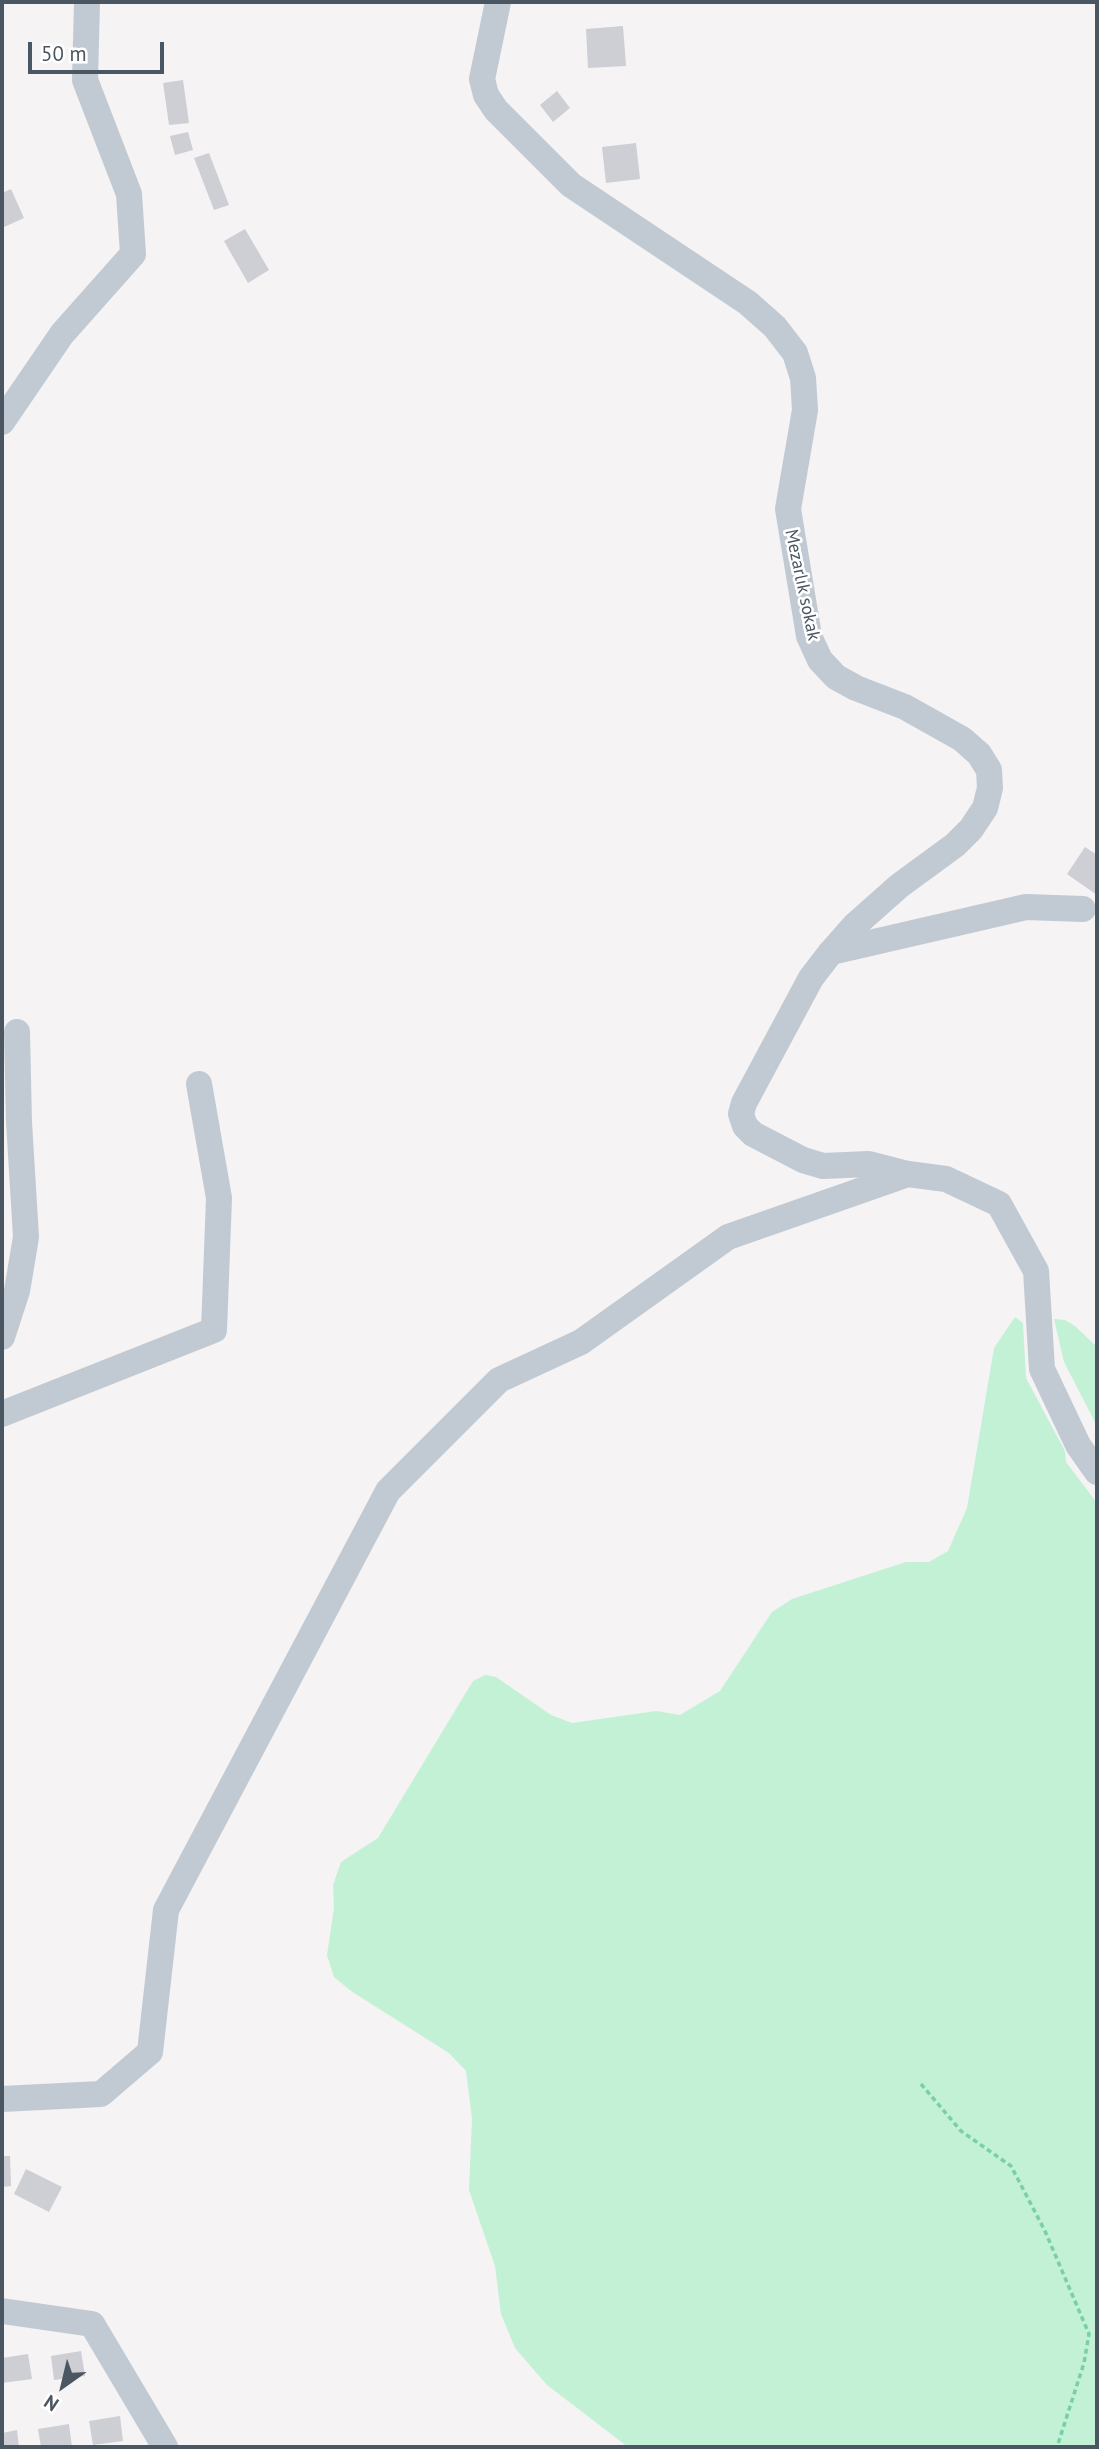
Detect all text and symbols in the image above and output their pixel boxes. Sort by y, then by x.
scale bar [32,28,168,72]
text: 50 m [41,40,87,67]
street label: Mezarlık sokak [780,527,824,643]
north arrow [28,2351,98,2421]
text: N [39,2390,63,2417]

